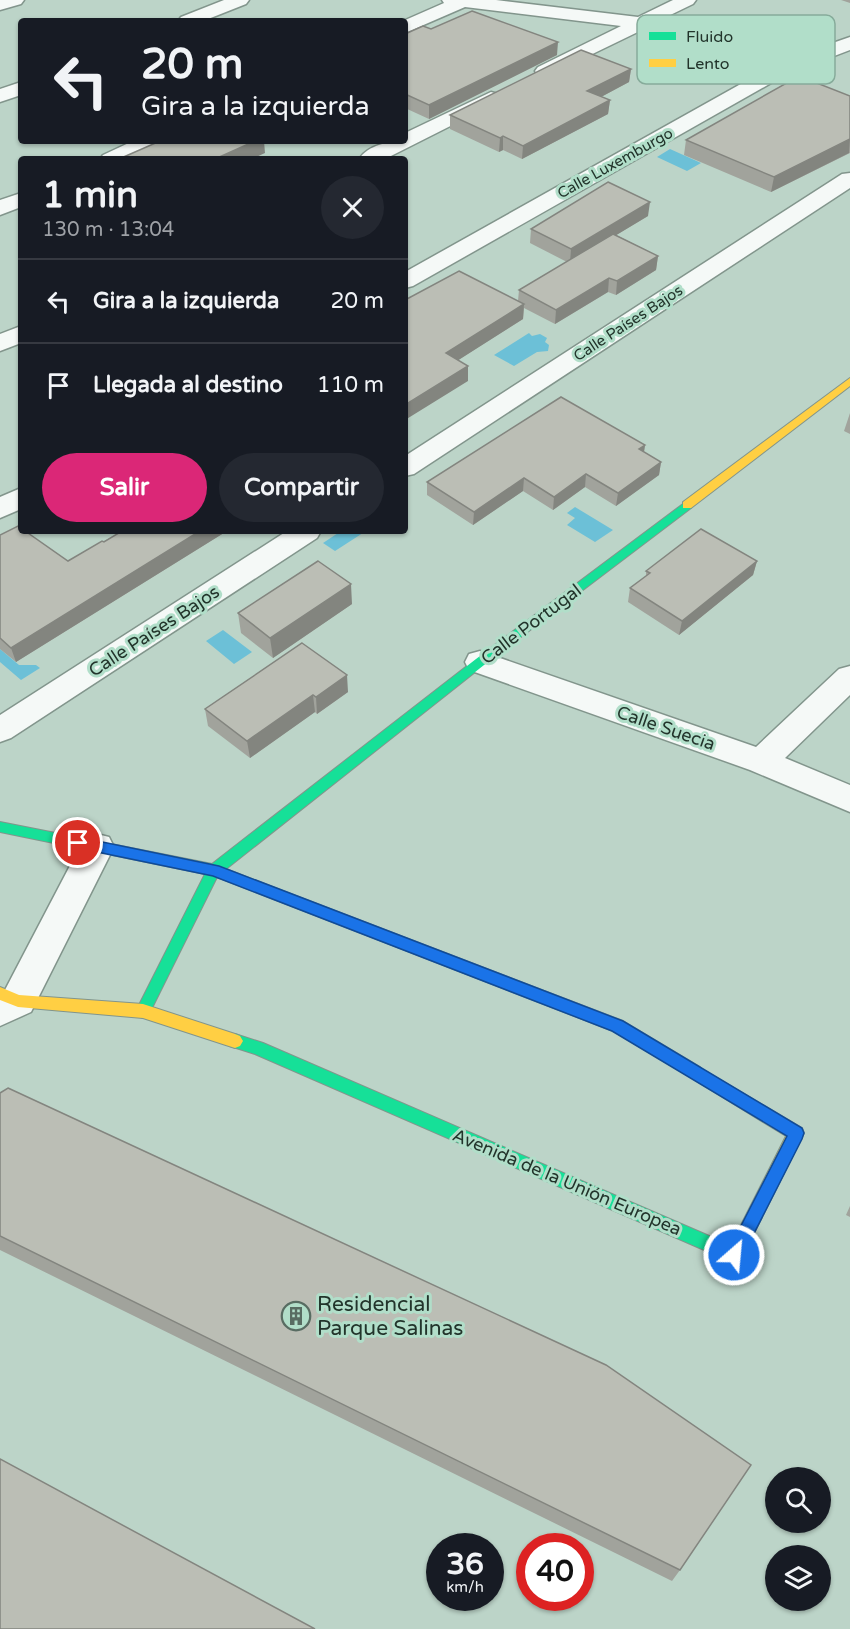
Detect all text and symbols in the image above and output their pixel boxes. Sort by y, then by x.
legend [637,15,835,84]
text: Fluido [686,27,733,47]
text: 20 m [141,39,243,90]
icon: left [42,42,120,120]
text: Lento [686,54,730,74]
text: Gira a la izquierda [141,90,370,123]
street label: Calle Luxemburgo [554,124,676,202]
text: 1 min [42,174,138,217]
button: close [321,176,384,239]
text: 130 m · 13:04 [42,218,174,242]
street label: Calle Países Bajos [570,281,686,365]
icon: left [42,285,75,318]
text: Gira a la izquierda [93,288,279,314]
text: 20 m [330,288,384,314]
icon: arrive [42,369,75,402]
text: Llegada al destino [93,372,283,398]
text: 110 m [317,372,384,398]
button: Salir [42,453,207,522]
button: Compartir [219,453,384,522]
street label: Calle Portugal [476,579,586,669]
street label: Calle Países Bajos [84,580,224,682]
street label: Calle Suecia [614,701,718,755]
pin [52,817,103,868]
icon: arrive [61,826,94,859]
street label: Avenida de la Unión Europea [449,1124,685,1240]
position arrow [702,1223,766,1287]
place label: Residencial Parque Salinas [317,1292,463,1341]
building icon: Residencial Parque Salinas [280,1300,312,1332]
map controls [765,1467,831,1611]
button: search [765,1467,831,1533]
speed limit sign: 40 [516,1533,594,1611]
button: layers [765,1545,831,1611]
text: 36 [446,1546,484,1583]
text: km/h [446,1578,484,1596]

